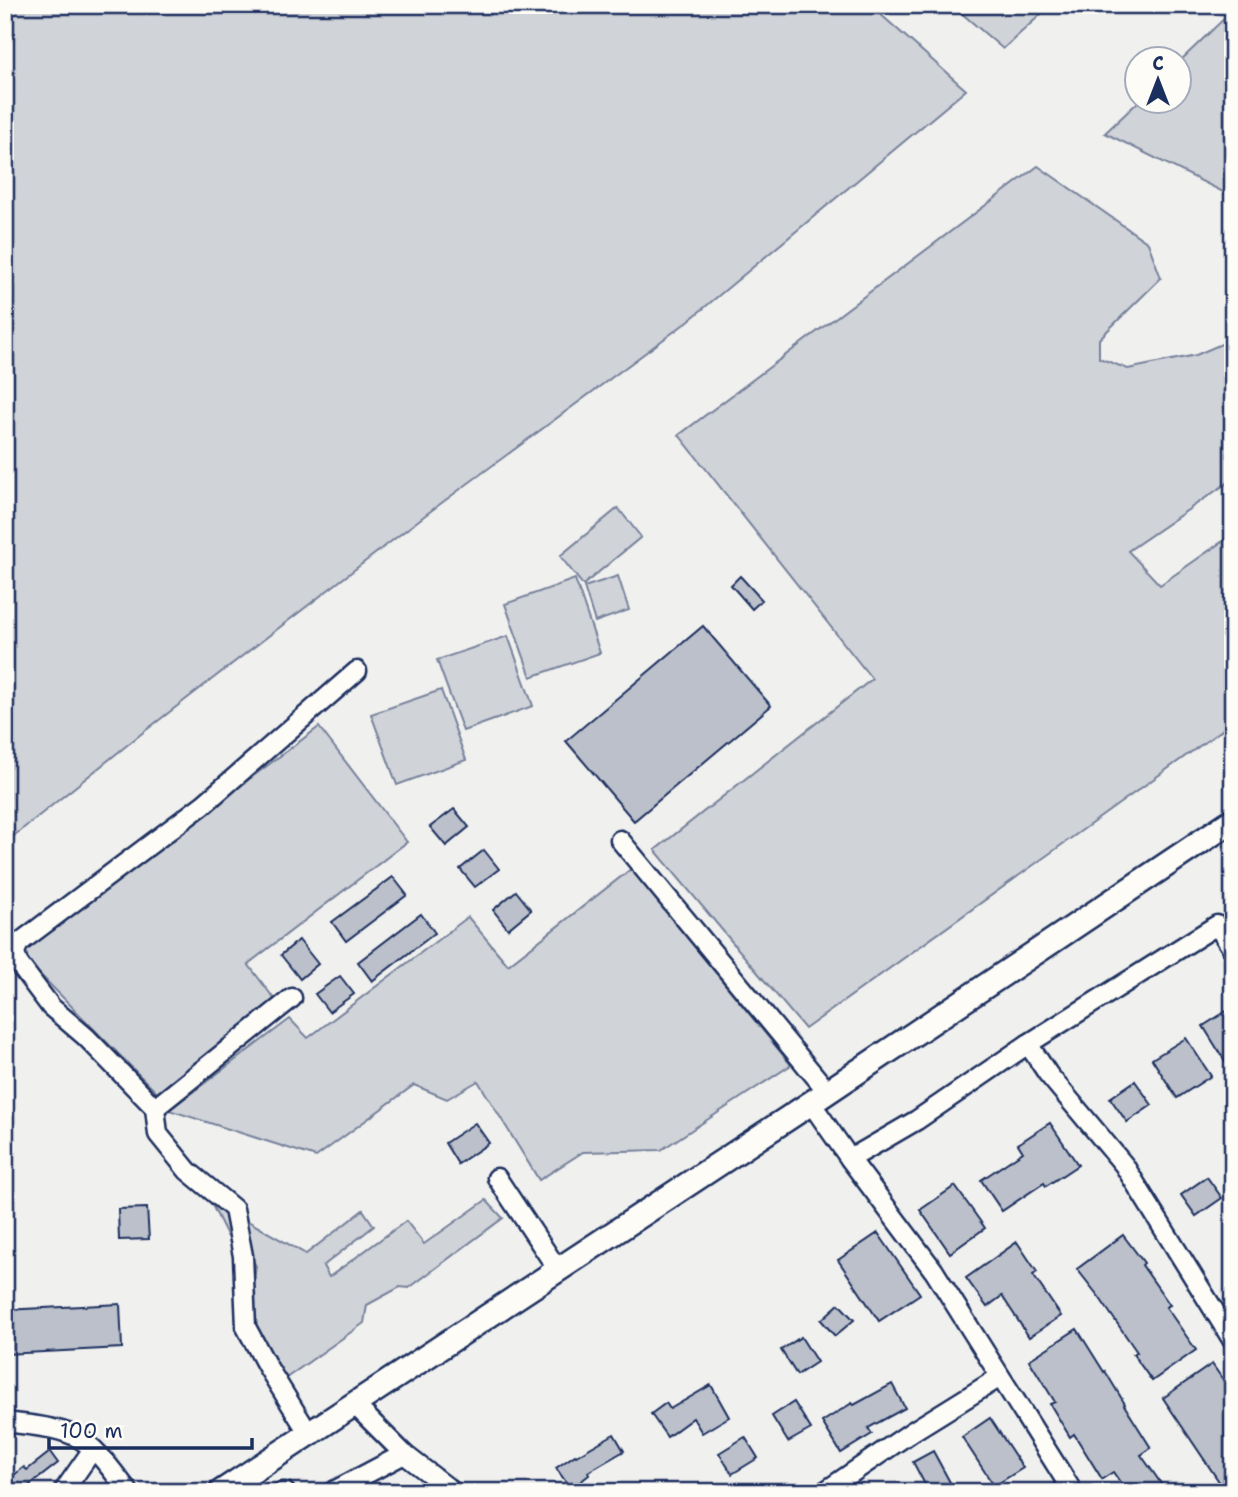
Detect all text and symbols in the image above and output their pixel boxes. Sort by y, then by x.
north arrow [1122,46,1192,116]
text: С [1152,51,1164,76]
scale bar [49,1406,252,1450]
text: 100 m [60,1417,123,1445]

